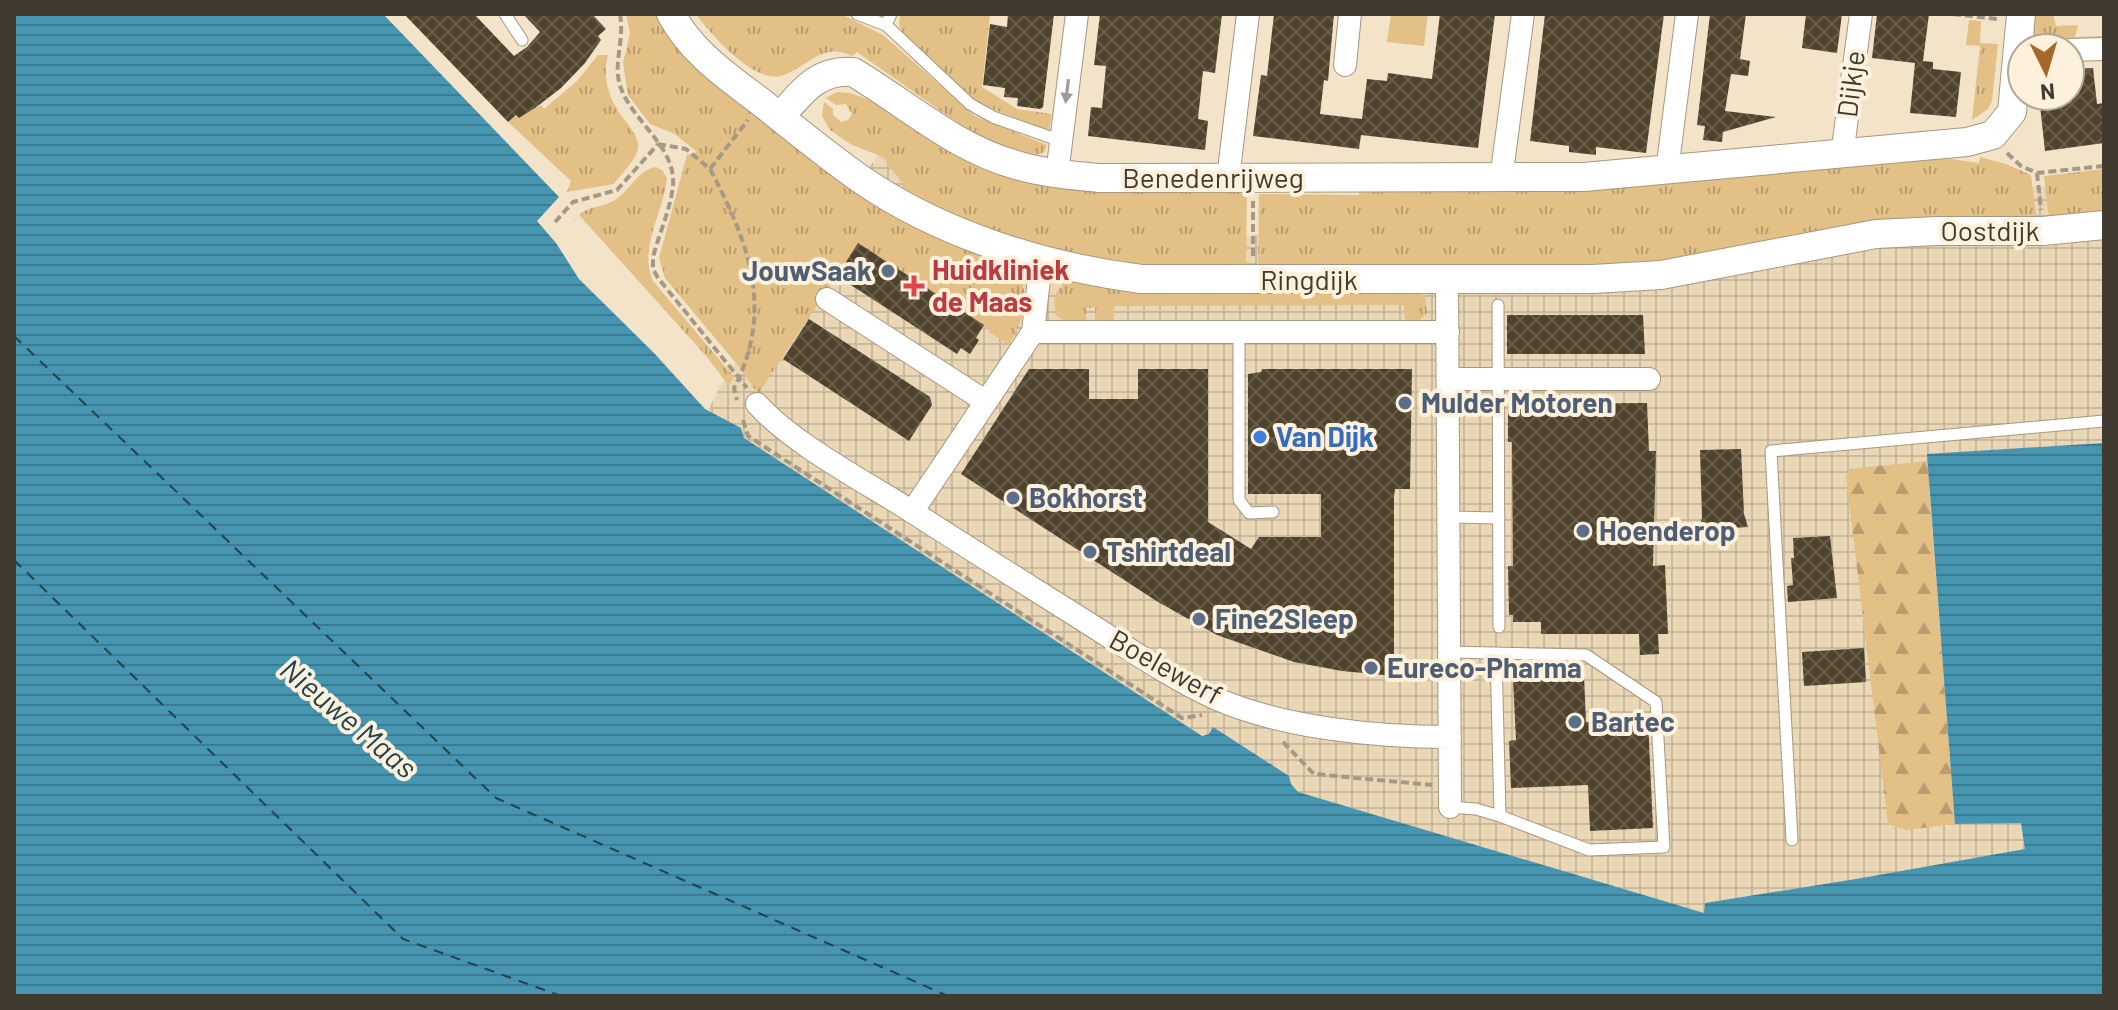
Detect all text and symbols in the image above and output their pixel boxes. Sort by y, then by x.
north arrow [2006,32,2086,112]
street label: Dijkje [1829,48,1871,119]
one-way arrow [1061,79,1074,104]
text: N [2039,79,2056,107]
street label: Benedenrijweg [1122,160,1304,194]
street label: Oostdijk [1940,213,2040,247]
place label: Huidkliniek de Maas [932,252,1069,318]
place label: JouwSaak [742,253,872,287]
marker: JouwSaak [879,262,897,280]
street label: Ringdijk [1260,262,1358,296]
marker: Huidkliniek de Maas [903,275,925,297]
place label: Mulder Motoren [1421,385,1613,419]
marker: Mulder Motoren [1396,394,1414,412]
place label: Van Dijk [1276,419,1374,453]
marker: Van Dijk [1251,428,1269,446]
place label: Bokhorst [1029,480,1143,514]
marker: Bokhorst [1004,489,1022,507]
place label: Hoenderop [1599,513,1736,547]
marker: Hoenderop [1574,522,1592,540]
place label: Tshirtdeal [1106,534,1231,568]
marker: Tshirtdeal [1081,543,1099,561]
place label: Fine2Sleep [1215,601,1354,635]
marker: Fine2Sleep [1190,610,1208,628]
street label: Boelewerf [1104,621,1229,711]
water label: Nieuwe Maas [274,650,425,785]
place label: Eureco-Pharma [1387,650,1582,684]
marker: Eureco-Pharma [1362,659,1380,677]
place label: Bartec [1591,704,1675,738]
marker: Bartec [1566,713,1584,731]

